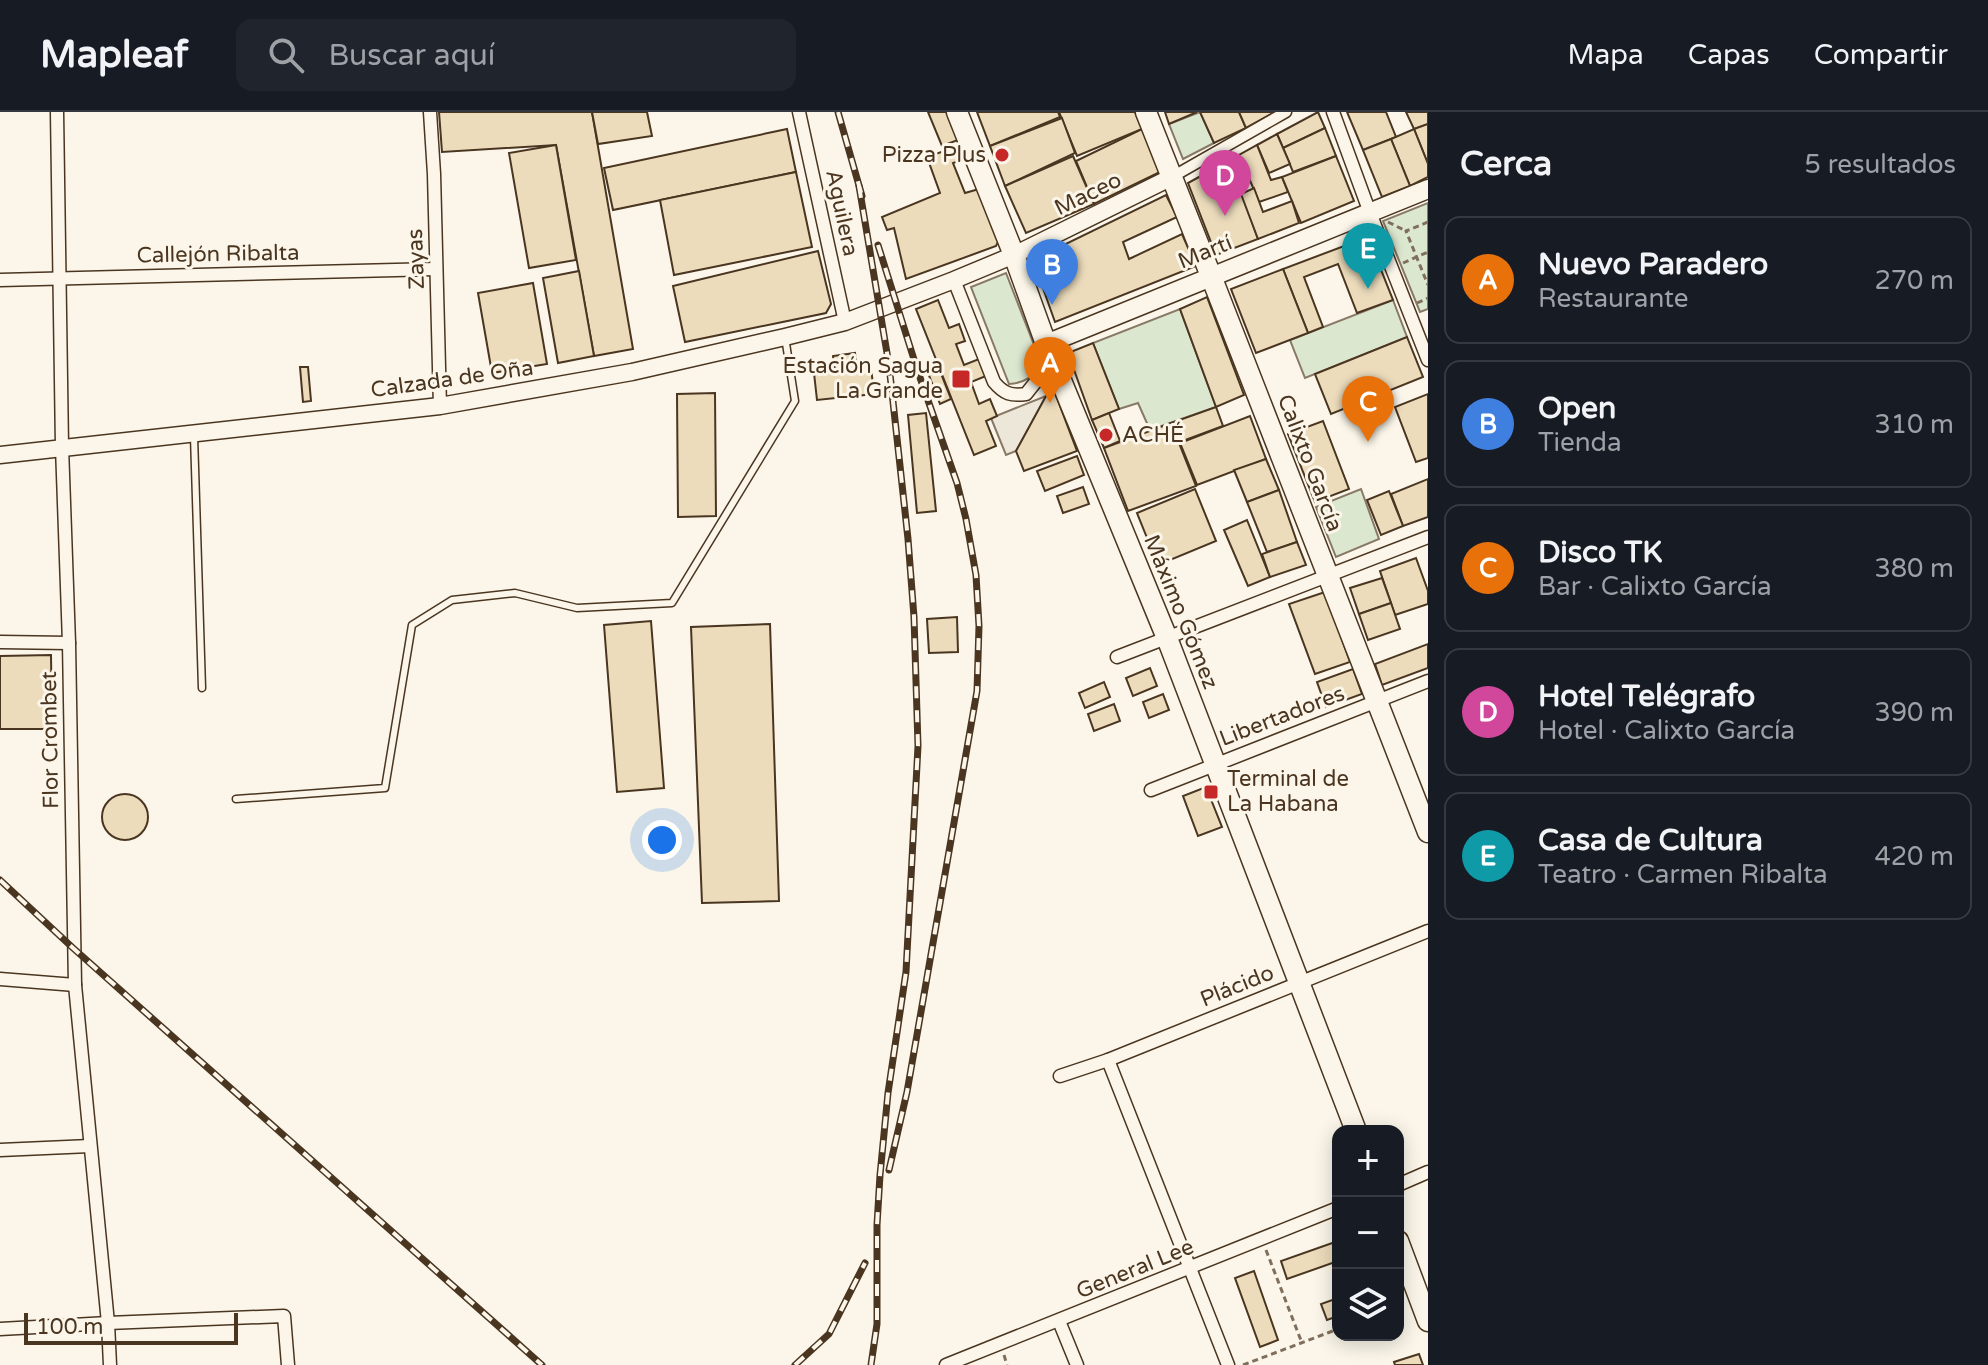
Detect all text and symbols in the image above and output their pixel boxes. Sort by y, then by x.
search box [236,19,796,91]
text: Mapleaf [40,32,188,78]
icon: search [264,33,308,77]
text: Buscar aquí [328,37,495,74]
text: Mapa [1567,38,1644,72]
text: Capas [1688,38,1770,72]
text: Compartir [1814,38,1948,72]
place label: Pizza Plus [882,142,986,168]
text: Cerca [1460,144,1552,185]
marker: Pizza Plus [993,146,1011,164]
text: 5 resultados [1805,149,1956,180]
pin: D [1199,150,1251,216]
street label: Aguilera [820,167,864,259]
street label: Maceo [1050,167,1126,221]
pin: E [1342,223,1394,289]
street label: Zayas [402,228,430,290]
street label: Martí [1174,229,1236,275]
pin: B [1026,239,1078,305]
street label: Callejón Ribalta [136,240,300,268]
text: Nuevo Paradero [1538,246,1768,283]
text: A [1478,265,1498,296]
text: 270 m [1874,265,1954,296]
text: Restaurante [1538,283,1688,314]
pin: A [1024,337,1076,403]
place label: Estación Sagua La Grande [783,353,943,404]
street label: Calzada de Oña [369,355,535,403]
marker: Estación Sagua La Grande [950,368,972,390]
pin: C [1342,376,1394,442]
text: Open [1538,390,1616,427]
street label: Calixto García [1272,391,1348,535]
text: B [1479,409,1497,440]
text: 310 m [1874,409,1954,440]
place label: ACHÉ [1122,421,1184,448]
marker: ACHÉ [1097,426,1115,444]
text: Tienda [1538,427,1622,458]
street label: Máximo Gómez [1138,531,1224,693]
text: Disco TK [1538,534,1662,571]
text: C [1479,553,1497,584]
text: 380 m [1874,553,1954,584]
text: Bar · Calixto García [1538,571,1772,602]
street label: Flor Crombet [36,671,64,809]
text: Hotel Telégrafo [1538,678,1755,715]
street label: Libertadores [1216,680,1348,752]
text: D [1478,697,1498,728]
text: 390 m [1874,697,1954,728]
text: Hotel · Calixto García [1538,715,1795,746]
place label: Terminal de La Habana [1227,766,1349,817]
marker: Terminal de La Habana [1202,783,1220,801]
your location [642,820,682,860]
text: Casa de Cultura [1538,822,1763,859]
text: E [1480,841,1496,872]
text: 420 m [1874,841,1954,872]
text: Teatro · Carmen Ribalta [1538,859,1828,890]
street label: Plácido [1196,960,1278,1012]
map controls [1332,1125,1404,1341]
button: + [1332,1125,1404,1197]
button: − [1332,1197,1404,1269]
street label: General Lee [1072,1234,1198,1304]
button: layers [1332,1269,1404,1341]
scale bar [24,1309,238,1345]
text: 100 m [36,1314,103,1340]

